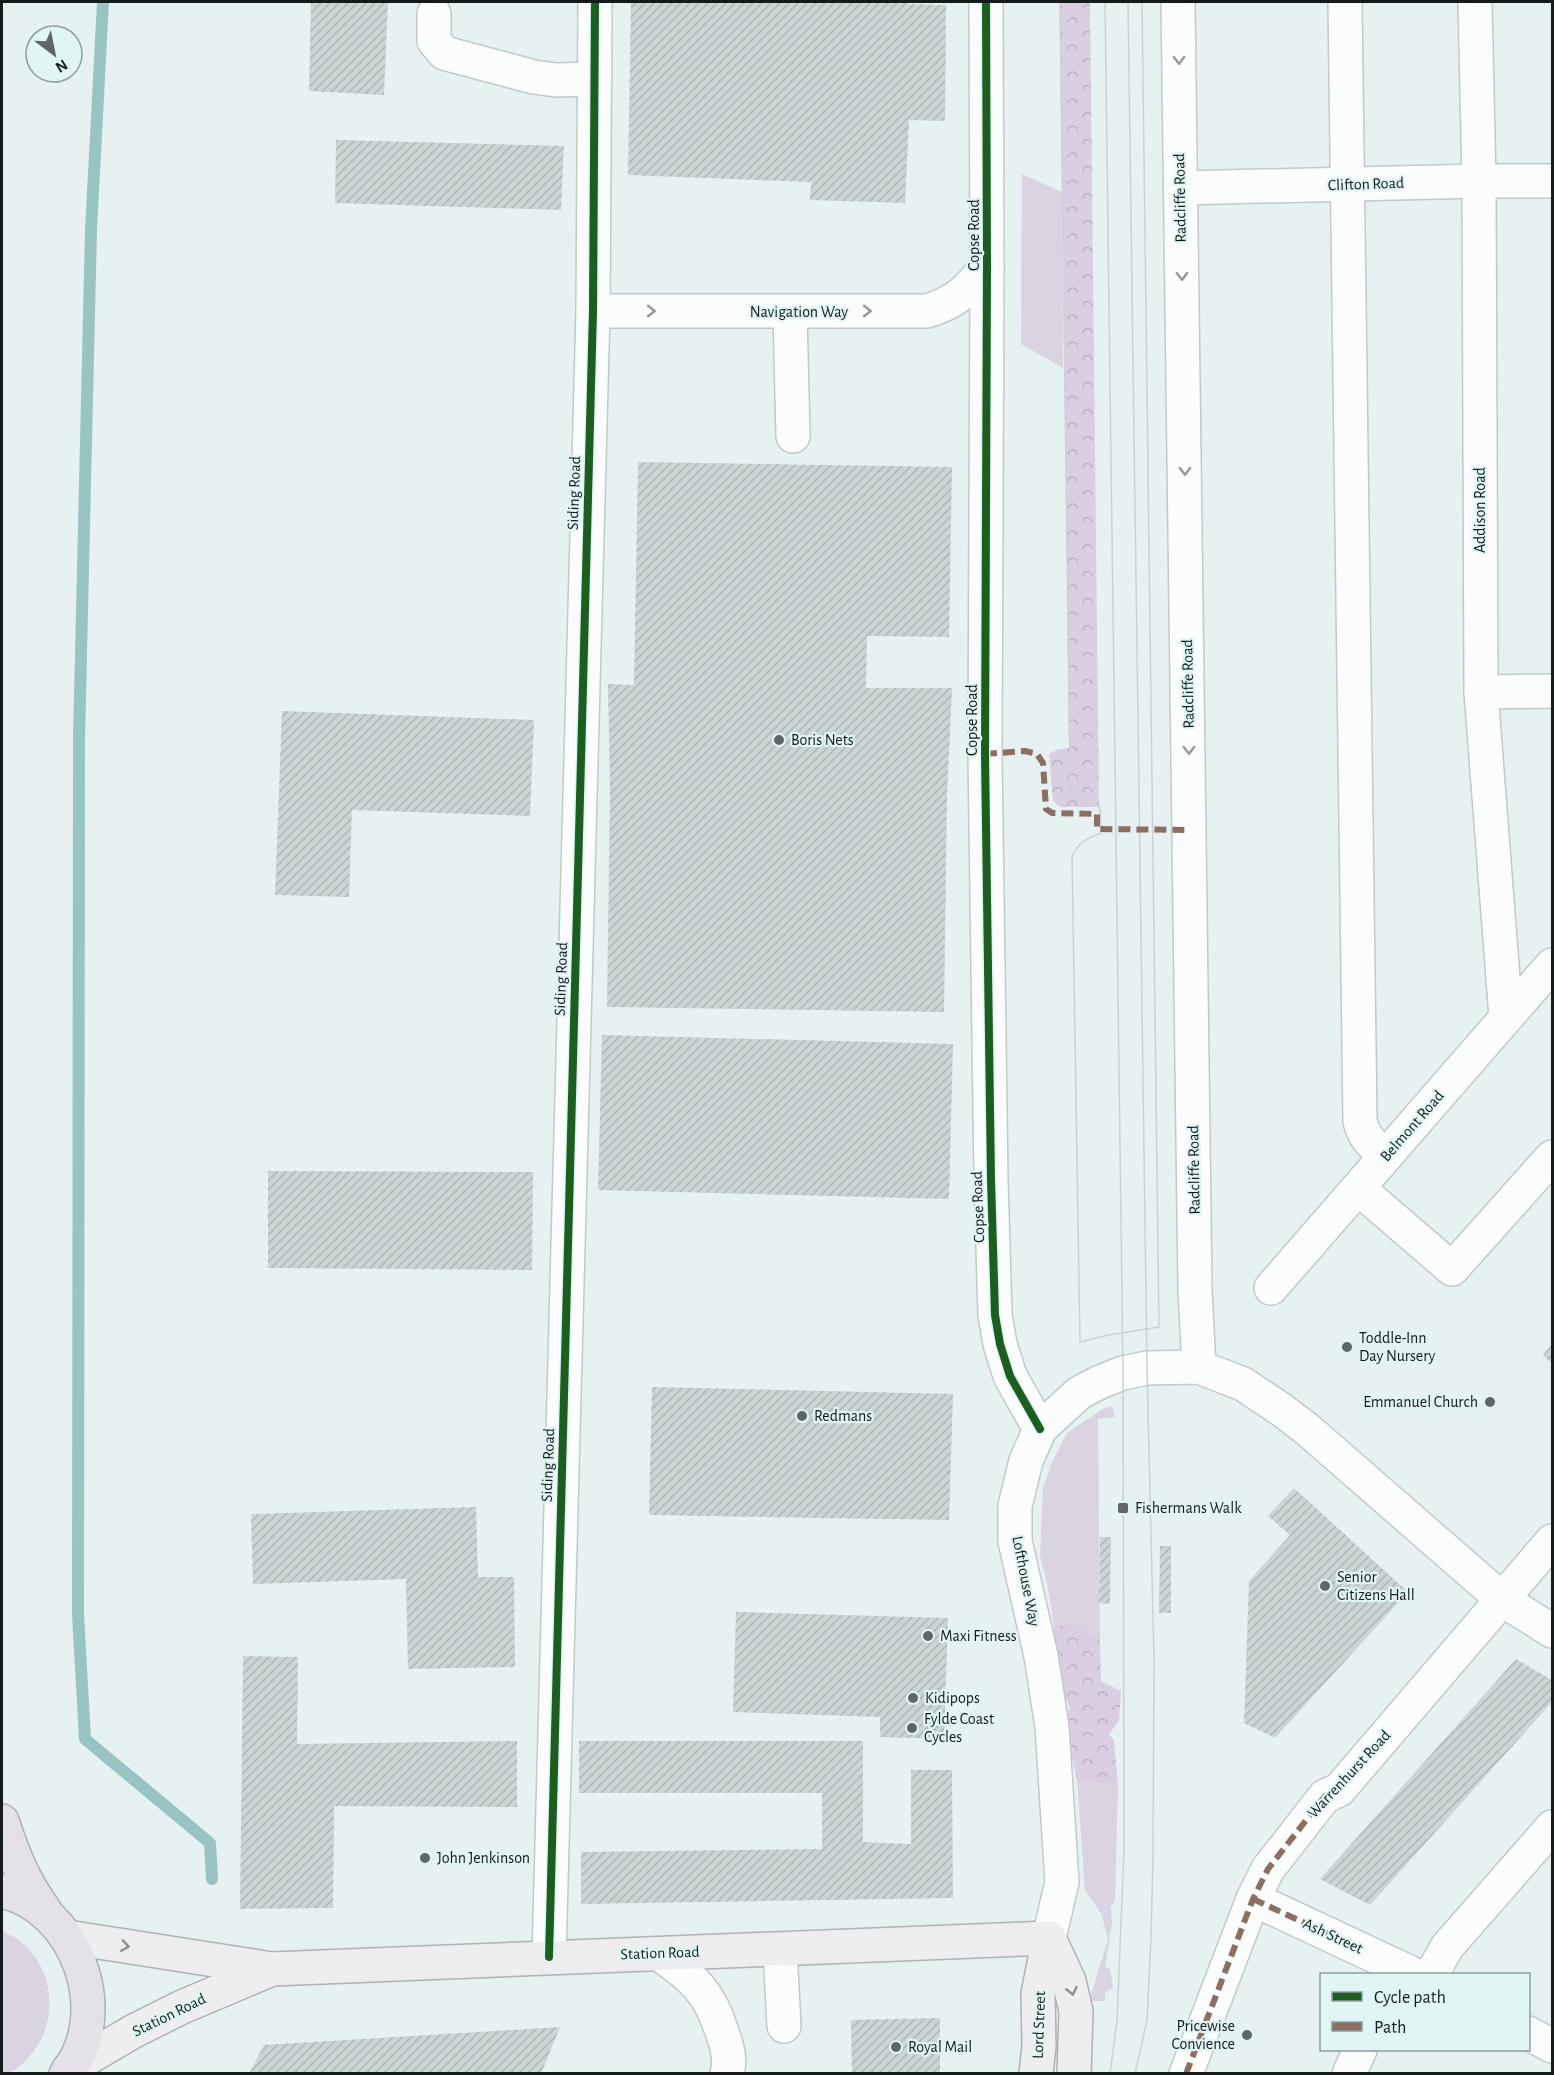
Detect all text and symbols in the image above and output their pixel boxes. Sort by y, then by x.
north arrow [24,24,84,84]
one-way arrow [1172,55,1185,64]
text: N [52,56,70,76]
street label: Radcliffe Road [1171,153,1189,243]
street label: Clifton Road [1328,175,1404,193]
street label: Copse Road [966,199,982,271]
one-way arrow [1175,271,1188,280]
street label: Navigation Way [750,304,848,321]
one-way arrow [647,305,656,317]
one-way arrow [863,305,872,317]
street label: Siding Road [565,456,583,530]
one-way arrow [1179,466,1191,475]
street label: Addison Road [1472,467,1488,553]
street label: Radcliffe Road [1179,639,1197,729]
street label: Copse Road [964,684,980,756]
place label: Boris Nets [791,732,854,748]
marker: Boris Nets [772,733,786,747]
one-way arrow [1183,745,1195,754]
street label: Siding Road [552,942,570,1016]
street label: Belmont Road [1377,1088,1447,1164]
street label: Radcliffe Road [1185,1125,1203,1215]
street label: Copse Road [969,1171,987,1243]
place label: Toddle-Inn Day Nursery [1359,1330,1436,1365]
marker: Toddle-Inn Day Nursery [1340,1340,1354,1354]
place label: Emmanuel Church [1363,1394,1478,1410]
marker: Emmanuel Church [1483,1395,1497,1409]
place label: Redmans [814,1408,872,1424]
marker: Redmans [795,1409,809,1423]
street label: Siding Road [539,1428,557,1502]
place label: Fishermans Walk [1135,1500,1242,1516]
marker: Fishermans Walk [1116,1501,1130,1515]
street label: Lofthouse Way [1008,1534,1043,1628]
place label: Senior Citizens Hall [1337,1569,1415,1603]
marker: Senior Citizens Hall [1318,1579,1332,1593]
place label: Maxi Fitness [940,1628,1017,1644]
marker: Maxi Fitness [921,1629,935,1643]
place label: Kidipops [925,1690,980,1706]
marker: Kidipops [906,1691,920,1705]
place label: Fylde Coast Cycles [924,1711,994,1746]
marker: Fylde Coast Cycles [905,1721,919,1735]
street label: Warrenhurst Road [1304,1727,1394,1821]
place label: John Jenkinson [437,1850,530,1866]
marker: John Jenkinson [418,1851,432,1865]
street label: Ash Street [1301,1915,1365,1957]
one-way arrow [120,1939,130,1951]
street label: Station Road [620,1944,700,1962]
legend [1320,1973,1530,2051]
one-way arrow [1064,1986,1077,1996]
text: Cycle path [1374,1989,1446,2007]
street label: Station Road [130,1990,208,2040]
street label: Lord Street [1030,1991,1048,2059]
place label: Pricewise Convience [1172,2018,1235,2052]
text: Path [1374,2019,1406,2037]
marker: Pricewise Convience [1240,2028,1254,2042]
place label: Royal Mail [908,2039,972,2056]
marker: Royal Mail [889,2040,903,2054]

